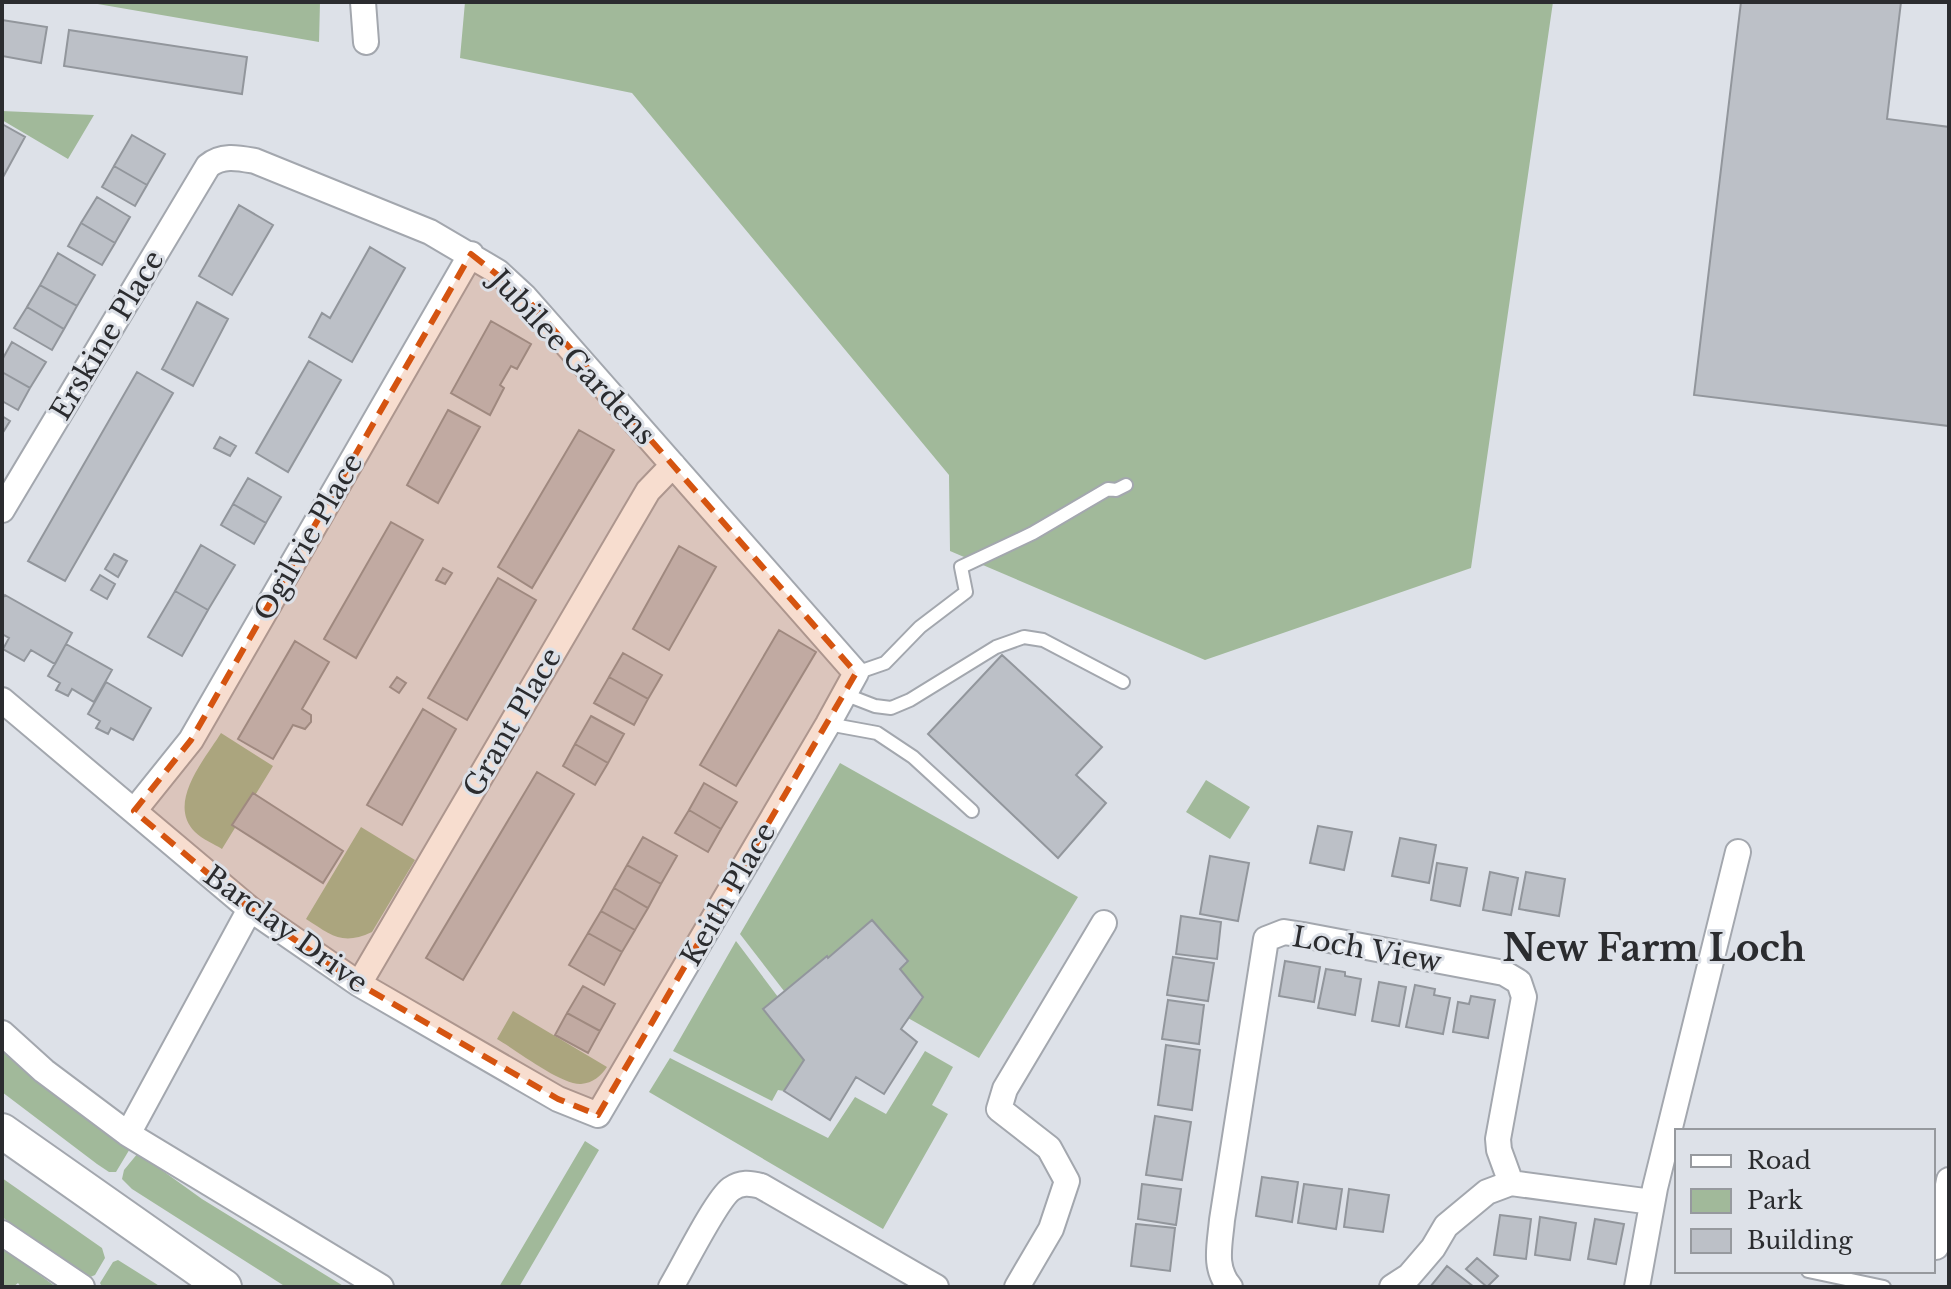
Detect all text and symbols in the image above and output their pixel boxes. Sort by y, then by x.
street label: Erskine Place [43,244,172,426]
street label: Jubilee Gardens [480,260,663,452]
street label: Ogilvie Place [246,447,370,627]
street label: Grant Place [456,642,569,803]
street label: Keith Place [673,816,783,972]
street label: Barclay Drive [197,858,375,1001]
street label: Loch View [1290,919,1444,980]
district label: New Farm Loch [1503,926,1806,971]
legend [1675,1129,1935,1273]
text: Road [1747,1146,1811,1175]
text: Park [1747,1186,1803,1215]
text: Building [1747,1226,1853,1255]

